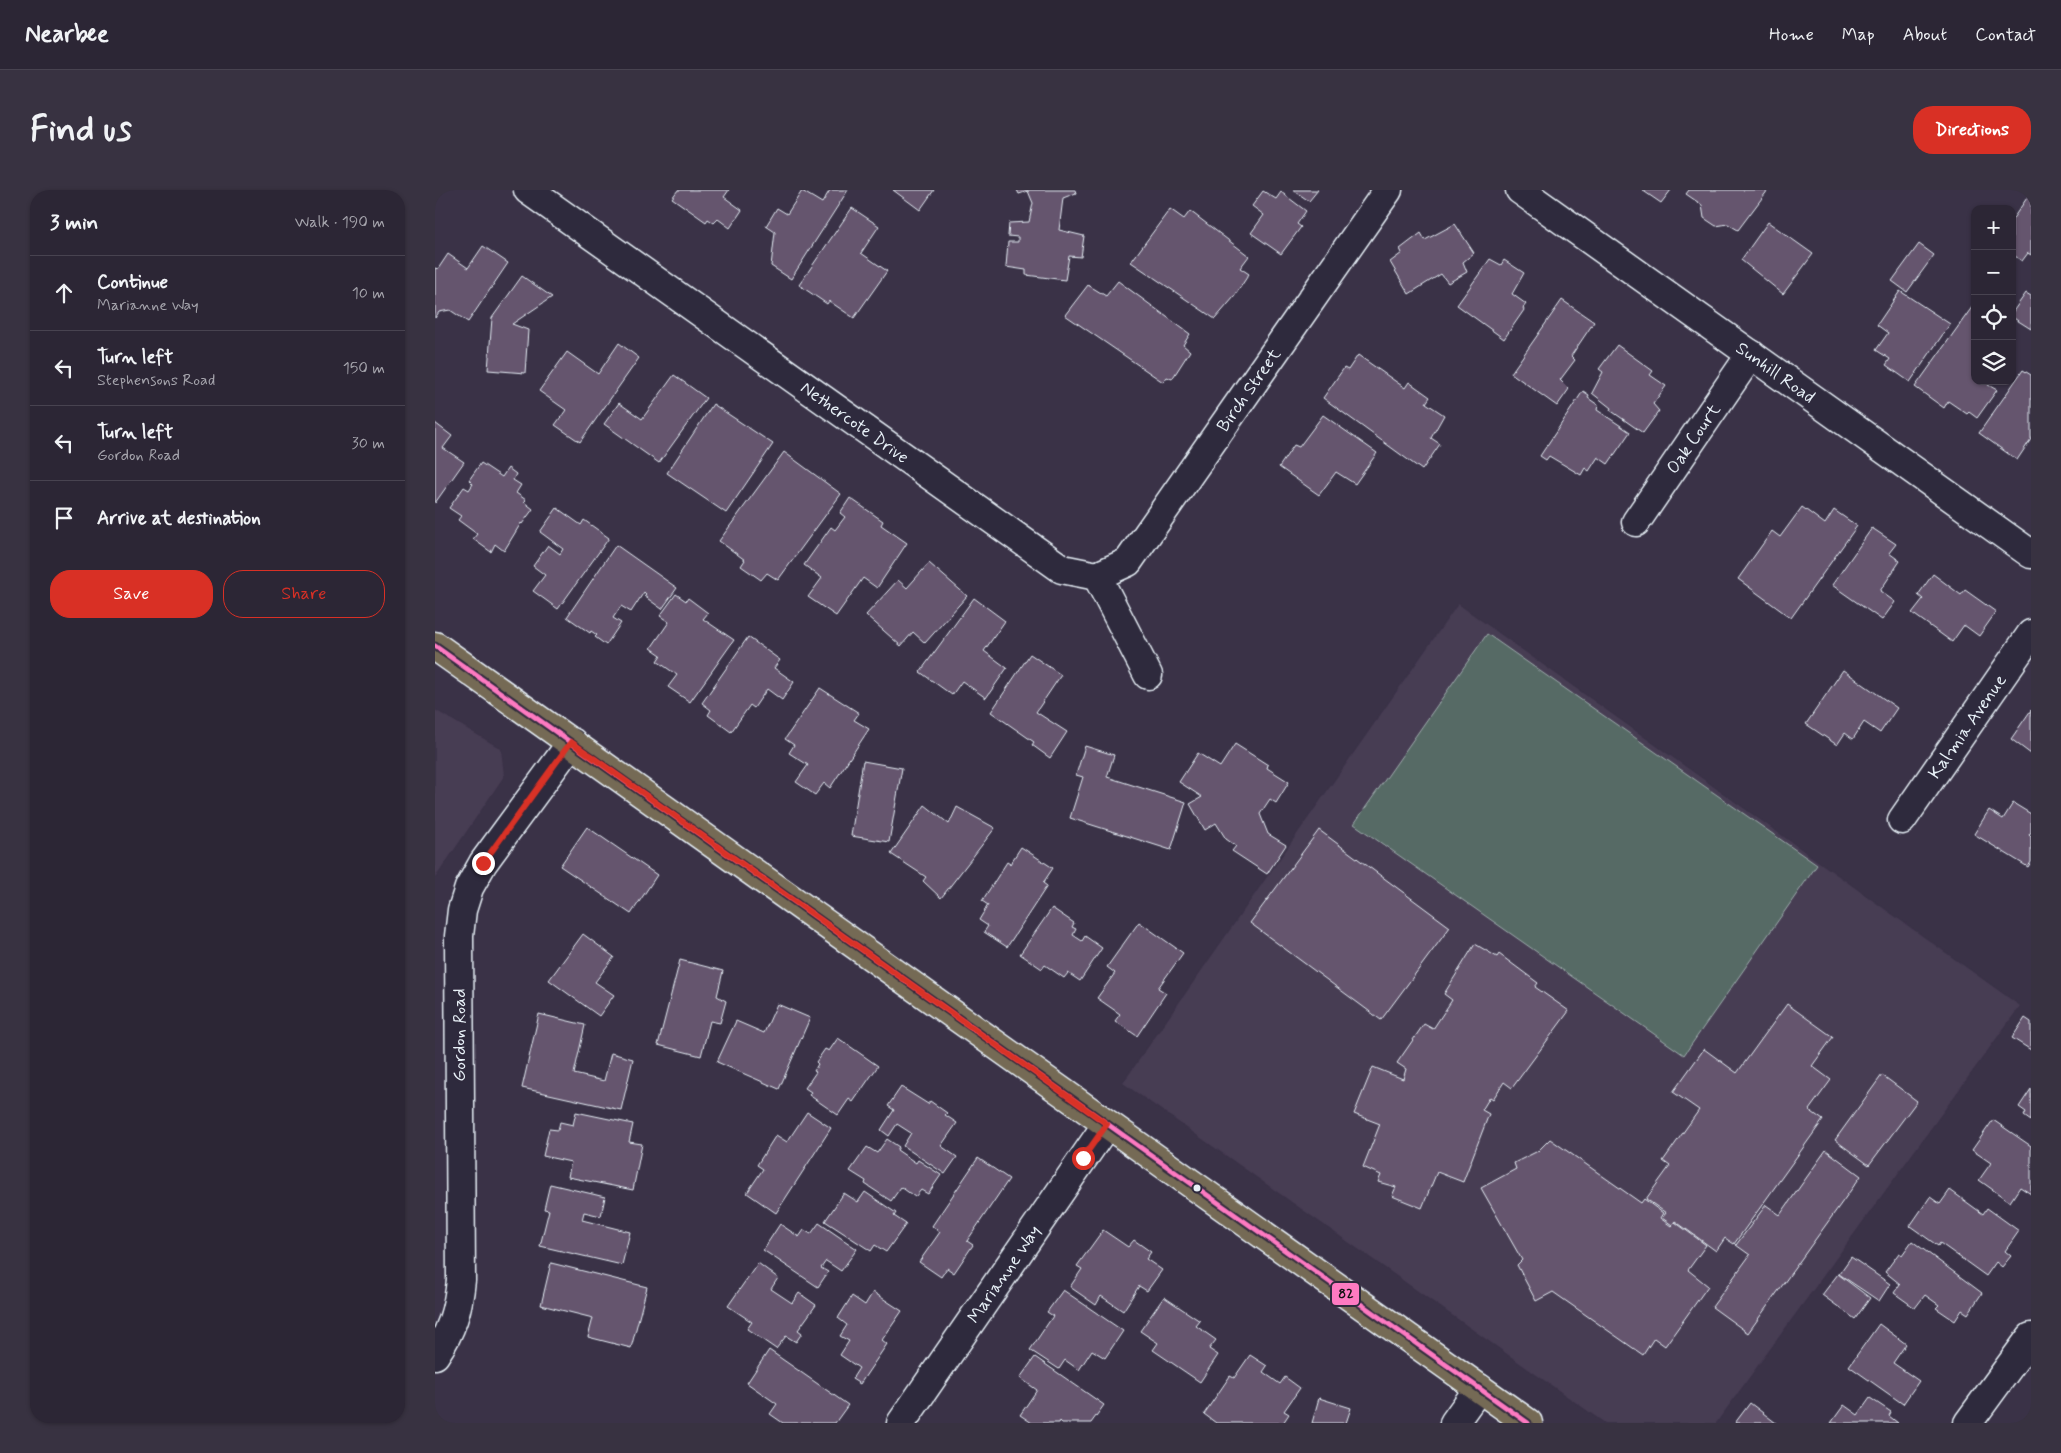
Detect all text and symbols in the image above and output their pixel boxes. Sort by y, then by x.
text: Nearbee [25,19,109,50]
text: Home [1769,23,1814,47]
text: Map [1842,23,1875,47]
text: About [1903,23,1947,47]
text: Contact [1975,23,2036,47]
button: Directions [1913,106,2031,154]
text: Find us [30,107,132,153]
map controls [1971,205,2016,385]
button: + [1971,205,2016,250]
text: 3 min [50,209,98,237]
text: Walk · 190 m [295,212,385,233]
button: − [1971,250,2016,295]
text: Continue [97,270,168,295]
icon: ahead [50,279,78,307]
text: 10 m [352,283,385,304]
text: Marianne Way [97,295,199,316]
button: locate [1971,295,2016,340]
street label: Sunhill Road [1731,337,1820,409]
button: layers [1971,340,2016,385]
street label: Birch Street [1211,343,1287,437]
text: Turn left [97,345,173,370]
icon: left [50,354,78,382]
text: 150 m [343,358,385,379]
text: Stephensons Road [97,370,215,391]
street label: Nethercote Drive [796,376,913,470]
street label: Oak Court [1661,399,1727,479]
text: Turn left [97,420,173,445]
icon: left [50,429,78,457]
text: 30 m [352,433,385,454]
text: Gordon Road [97,445,180,466]
icon: arrive [50,504,78,532]
text: Arrive at destination [97,506,261,531]
button: Save [50,570,213,618]
button: Share [223,570,385,618]
street label: Kalmia Avenue [1923,670,2013,784]
route end [472,852,495,875]
street label: Gordon Road [448,988,472,1082]
route start [1072,1147,1095,1170]
unlabelled marker [1192,1183,1202,1193]
street label: Marianne Way [962,1221,1047,1328]
line badge: 82 [1331,1282,1360,1306]
text: 82 [1338,1285,1354,1303]

